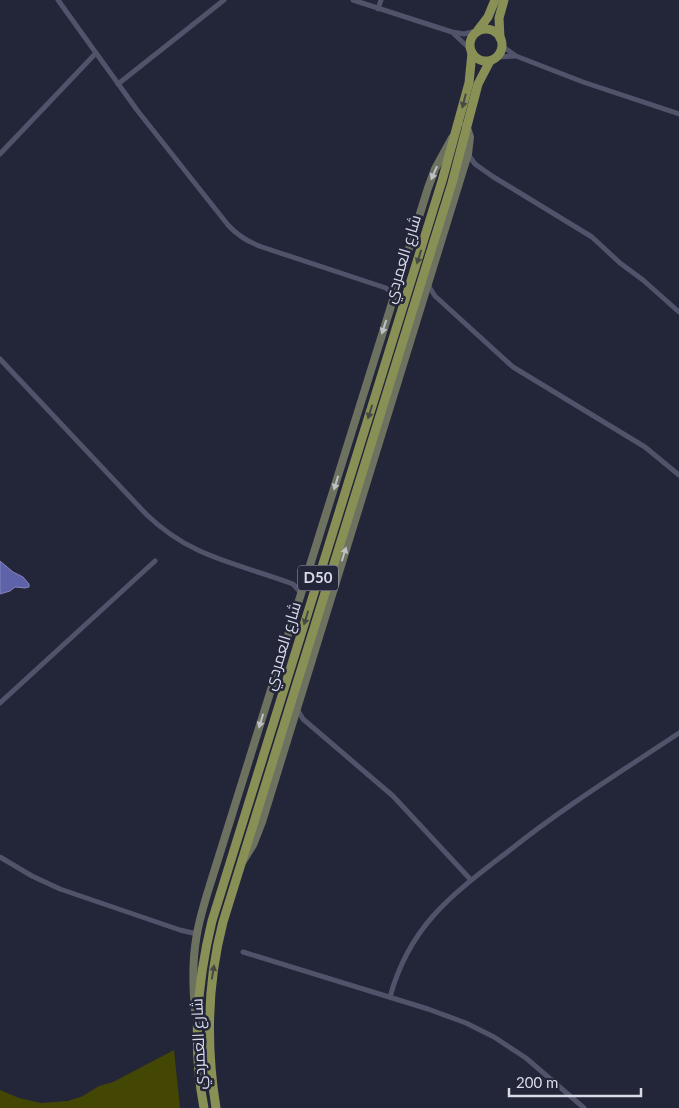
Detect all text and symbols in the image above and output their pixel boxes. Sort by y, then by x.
one-way arrow [460,94,468,109]
one-way arrow [429,166,437,180]
street label: شارع العمردي [379,212,429,307]
one-way arrow [414,250,422,265]
one-way arrow [380,320,387,335]
one-way arrow [366,405,373,420]
one-way arrow [331,475,339,490]
one-way arrow [341,546,349,561]
road number: D50 [298,566,338,590]
street label: شارع العمردي [259,599,309,694]
one-way arrow [302,610,310,625]
one-way arrow [257,714,265,729]
one-way arrow [209,964,217,980]
street label: شارع العمردي [186,998,214,1090]
scale bar [509,1066,642,1098]
text: 200 m [516,1073,558,1091]

